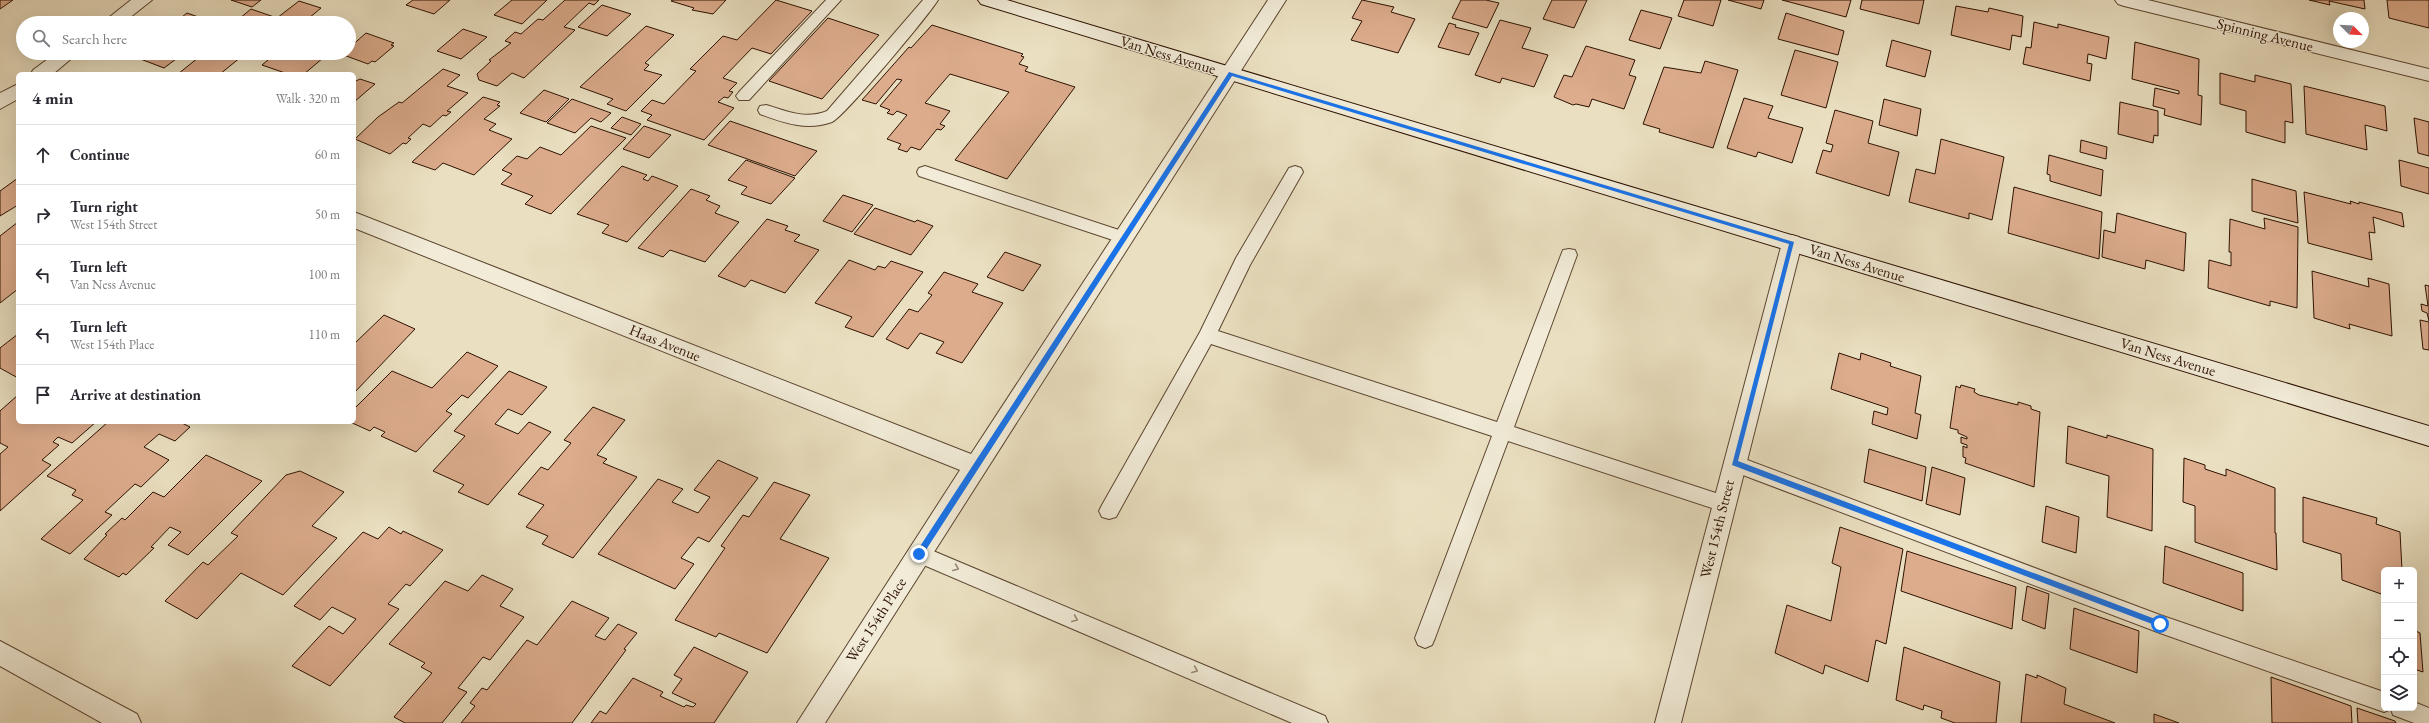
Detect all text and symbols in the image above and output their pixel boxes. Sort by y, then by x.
north arrow [2333,12,2369,48]
street label: Spinning Avenue [2215,13,2315,56]
search box [16,16,356,60]
icon: search [30,27,52,49]
text: Search here [62,29,127,48]
street label: Van Ness Avenue [1118,31,1218,78]
text: 4 min [32,87,73,109]
text: Walk · 320 m [276,90,340,107]
icon: ahead [32,144,54,166]
text: Continue [70,145,130,164]
text: 60 m [315,146,340,163]
text: Turn right [70,197,138,216]
icon: right [32,204,54,226]
text: 50 m [315,206,340,223]
text: West 154th Street [70,216,157,233]
street label: Van Ness Avenue [1807,239,1907,286]
text: Turn left [70,257,127,276]
icon: left [32,264,54,286]
text: 100 m [309,266,340,283]
text: Van Ness Avenue [70,276,156,293]
text: Turn left [70,317,127,336]
street label: Haas Avenue [627,320,704,365]
icon: left [32,324,54,346]
text: 110 m [309,326,340,343]
street label: Van Ness Avenue [2118,333,2218,380]
text: West 154th Place [70,336,154,353]
icon: arrive [32,384,54,406]
text: Arrive at destination [70,385,201,404]
street label: West 154th Street [1695,477,1738,580]
route end [910,545,928,563]
one-way arrow [951,563,959,571]
map controls [2381,567,2417,711]
button: + [2381,567,2417,603]
street label: West 154th Place [841,574,910,666]
button: − [2381,603,2417,639]
one-way arrow [1071,614,1079,622]
route start [2151,615,2169,633]
button: locate [2381,639,2417,675]
one-way arrow [1190,665,1198,673]
button: layers [2381,675,2417,711]

